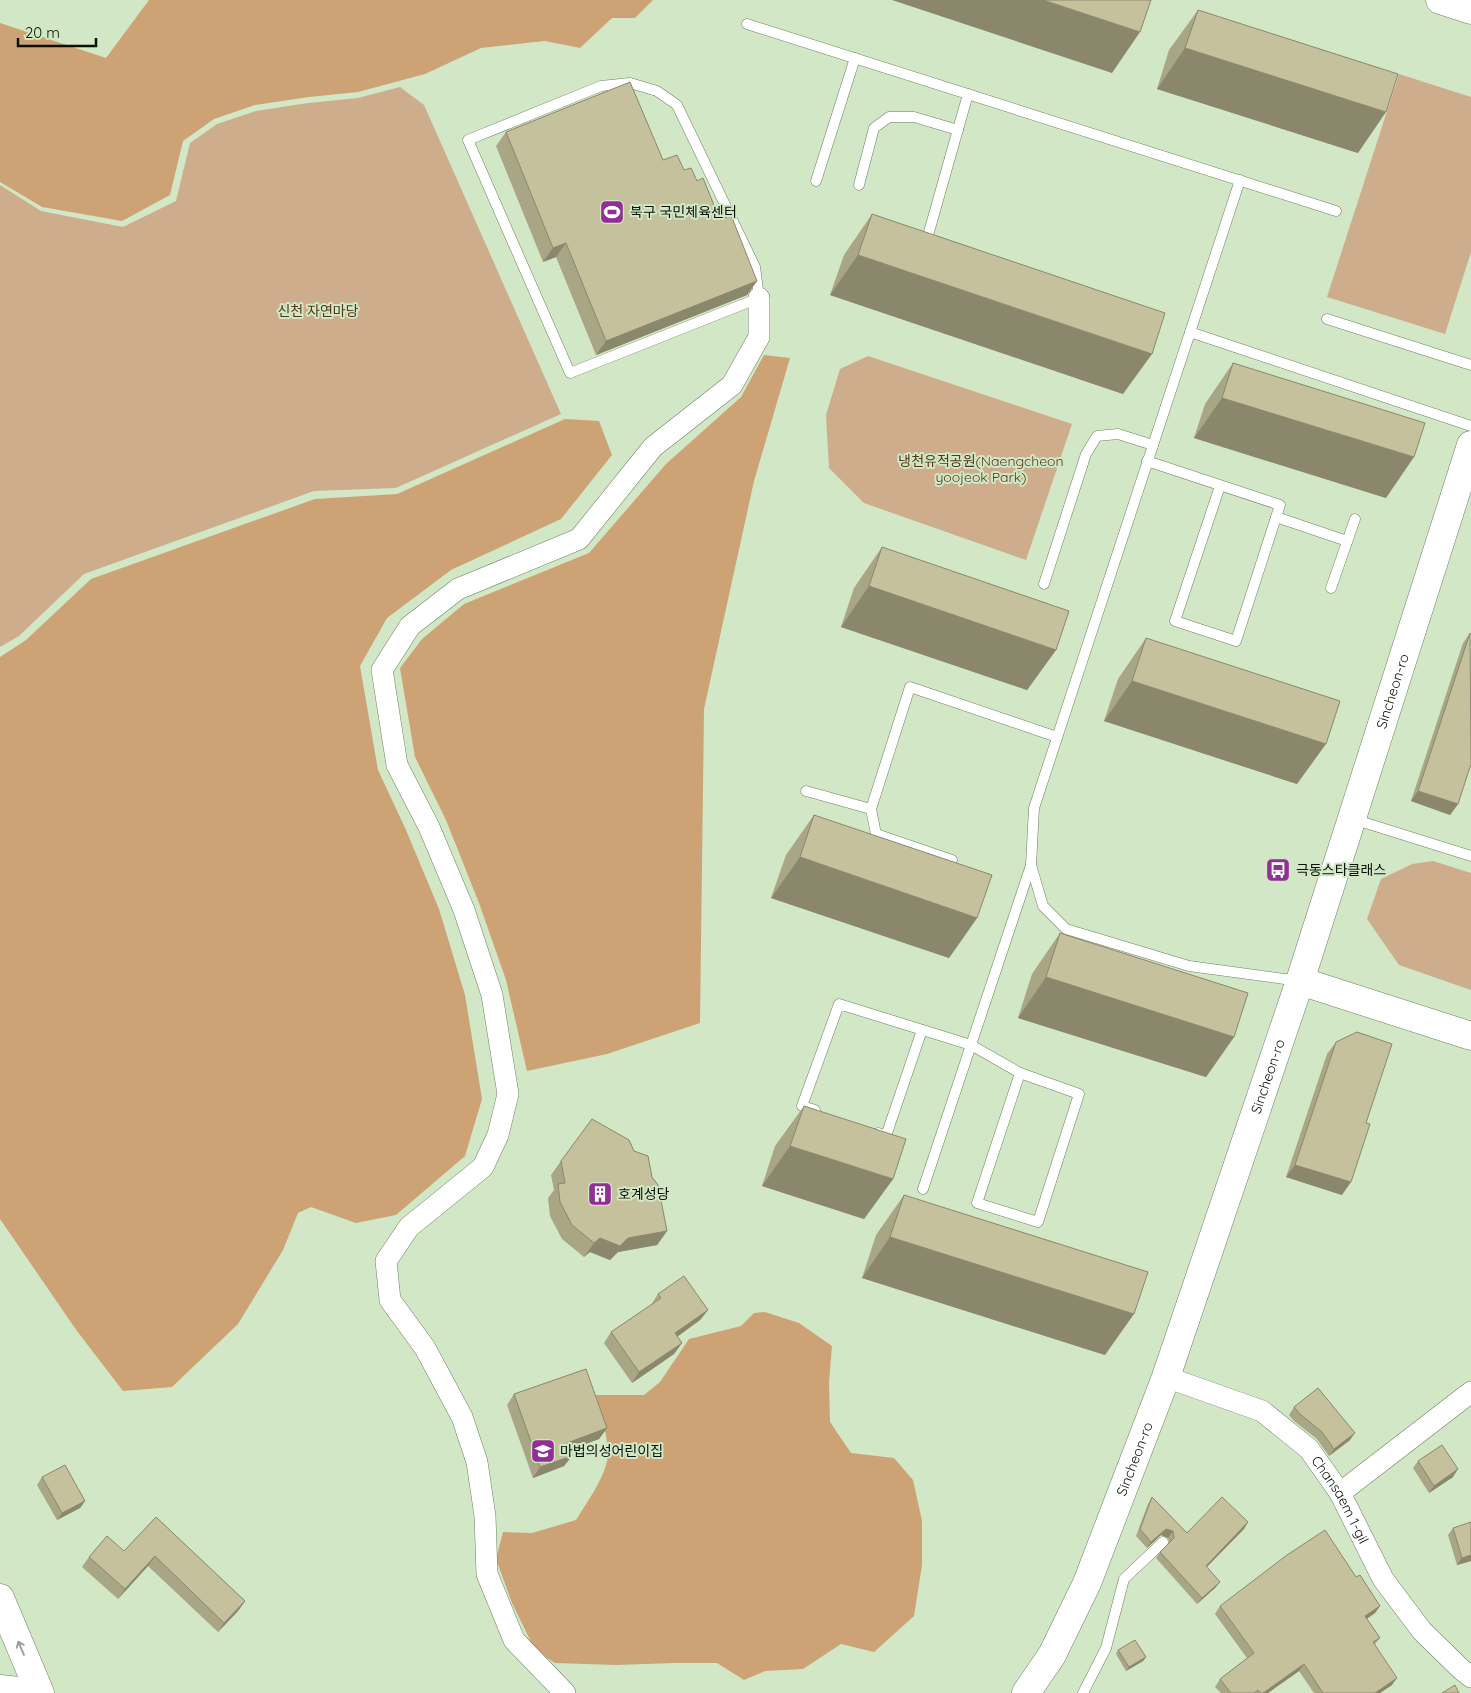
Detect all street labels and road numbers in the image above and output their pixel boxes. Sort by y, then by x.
street label: Sincheon-ro [1372,651,1413,731]
street label: Sincheon-ro [1247,1037,1289,1116]
street label: Sincheon-ro [1112,1419,1157,1498]
street label: Chansaem 1-gil [1308,1452,1373,1547]

